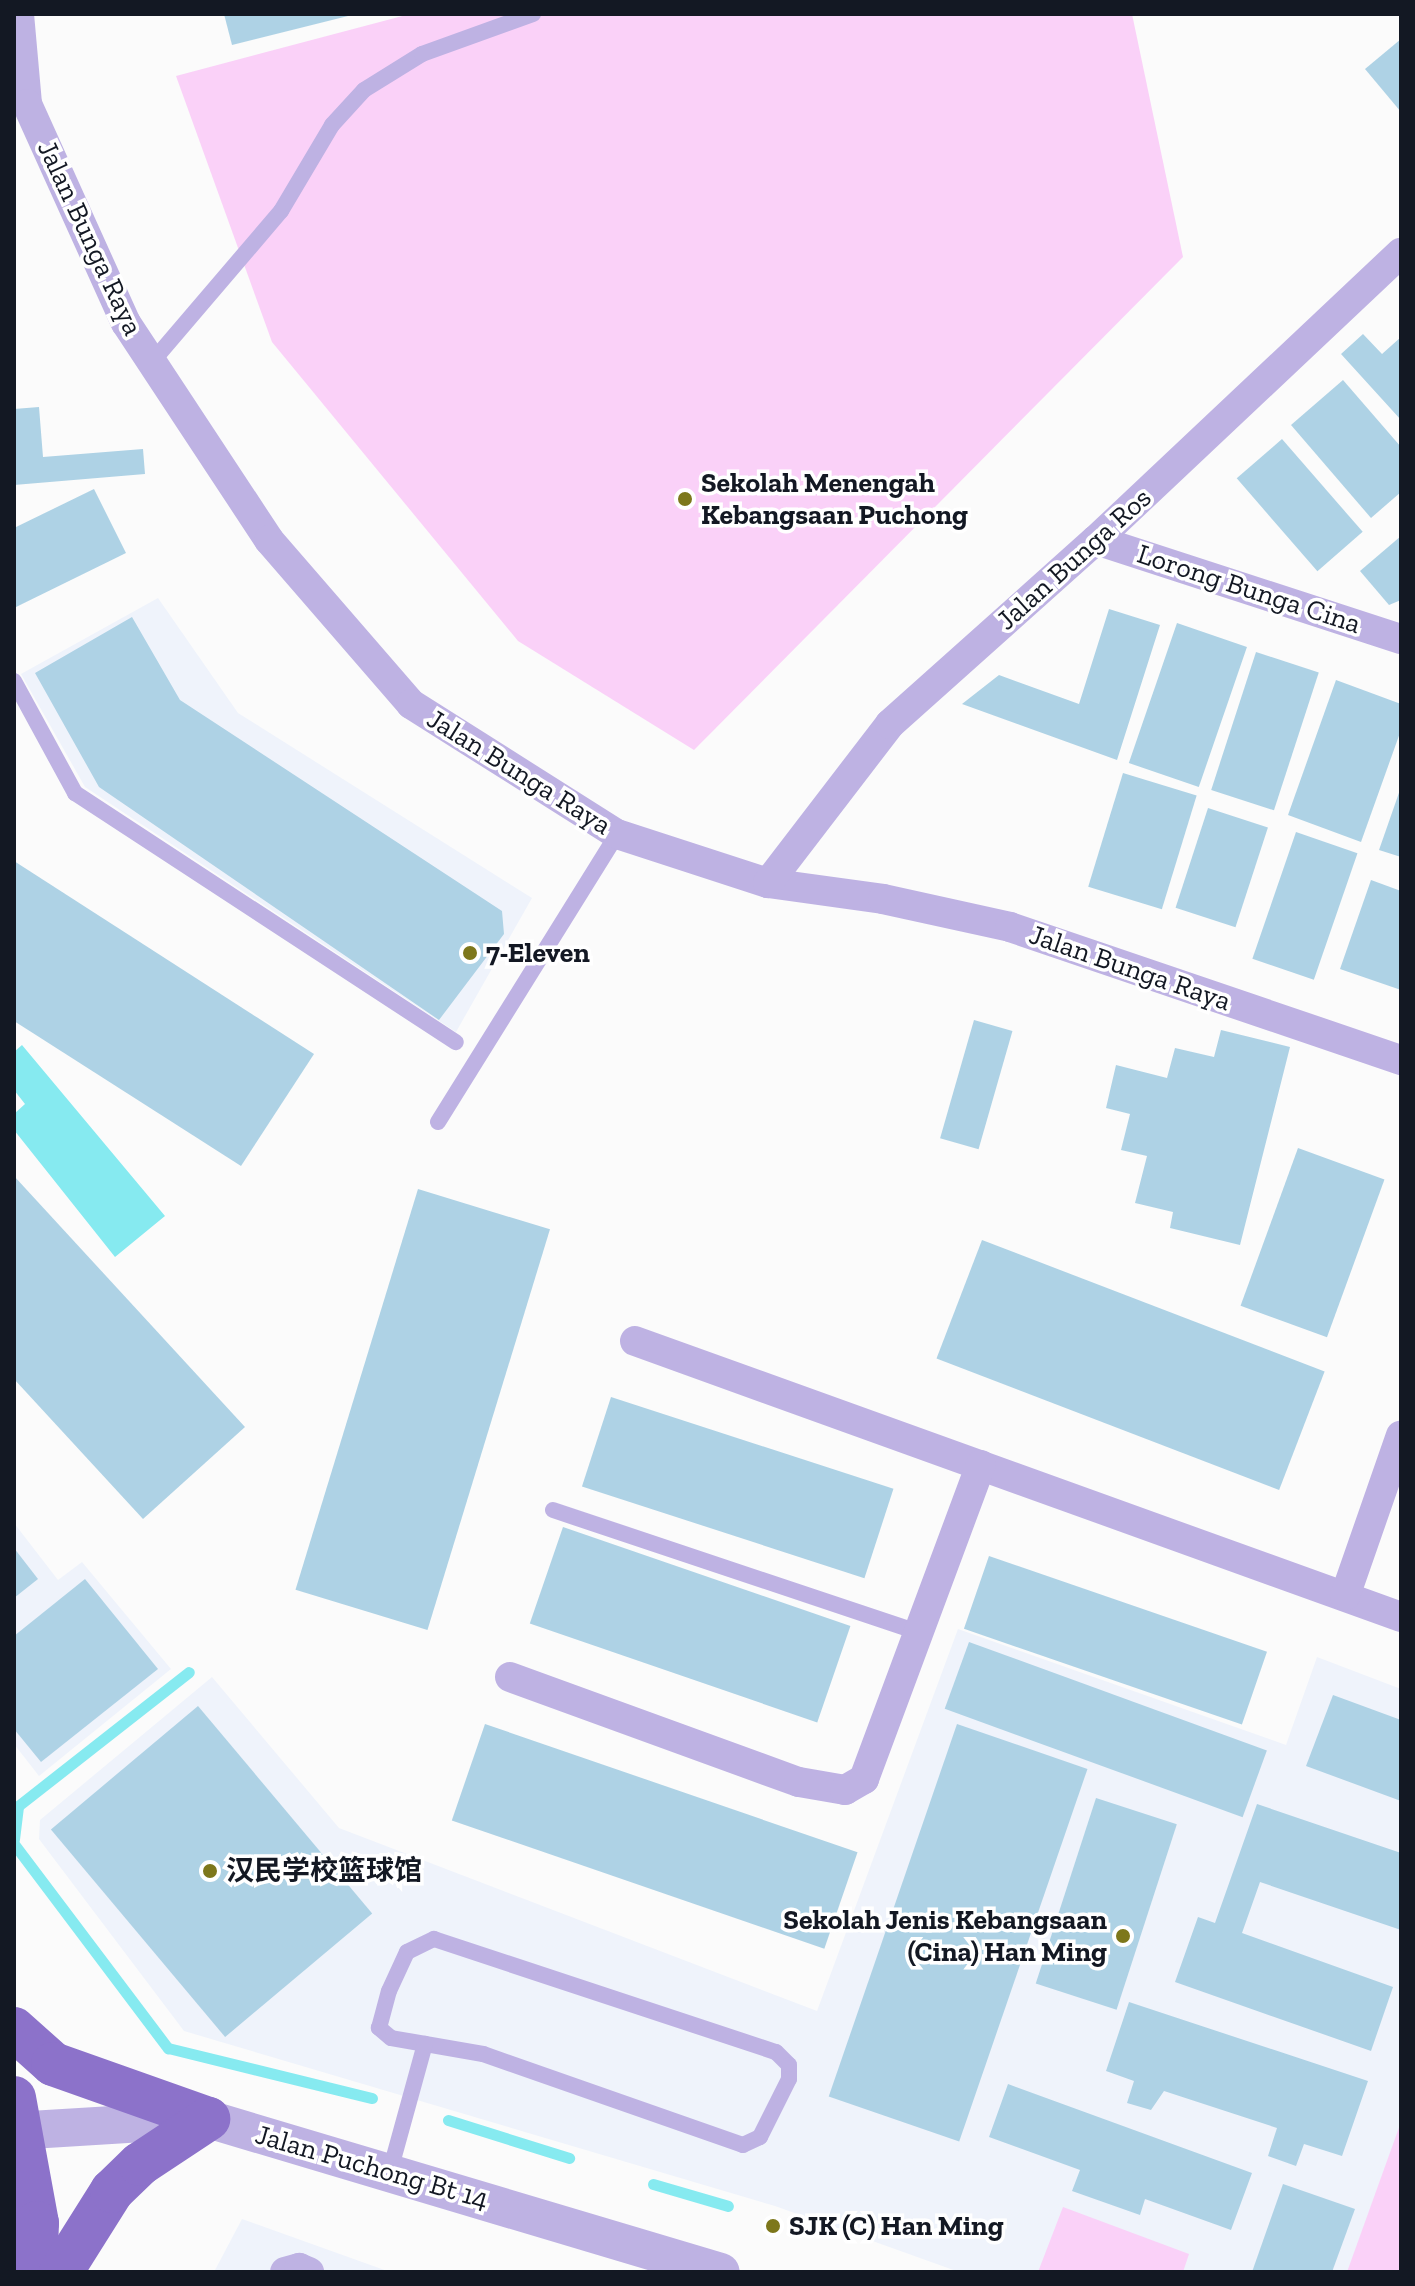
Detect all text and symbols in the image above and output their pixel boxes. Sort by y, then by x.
street label: Jalan Bunga Raya [30,135,150,341]
place label: Sekolah Menengah Kebangsaan Puchong [701,466,968,532]
street label: Jalan Bunga Ros [990,481,1158,637]
marker: Sekolah Menengah Kebangsaan Puchong [676,490,694,508]
street label: Lorong Bunga Cina [1133,537,1365,641]
street label: Jalan Bunga Raya [421,702,617,842]
street label: Jalan Bunga Raya [1025,918,1235,1018]
place label: 7-Eleven [486,936,590,970]
marker: 7-Eleven [461,944,479,962]
place label: 汉民学校篮球馆 [226,1854,422,1888]
marker: 汉民学校篮球馆 [201,1862,219,1880]
place label: Sekolah Jenis Kebangsaan (Cina) Han Ming [783,1903,1107,1969]
marker: Sekolah Jenis Kebangsaan (Cina) Han Ming [1114,1927,1132,1945]
street label: Jalan Puchong Bt 14 [252,2118,492,2216]
place label: SJK (C) Han Ming [789,2209,1004,2243]
marker: SJK (C) Han Ming [764,2217,782,2235]

